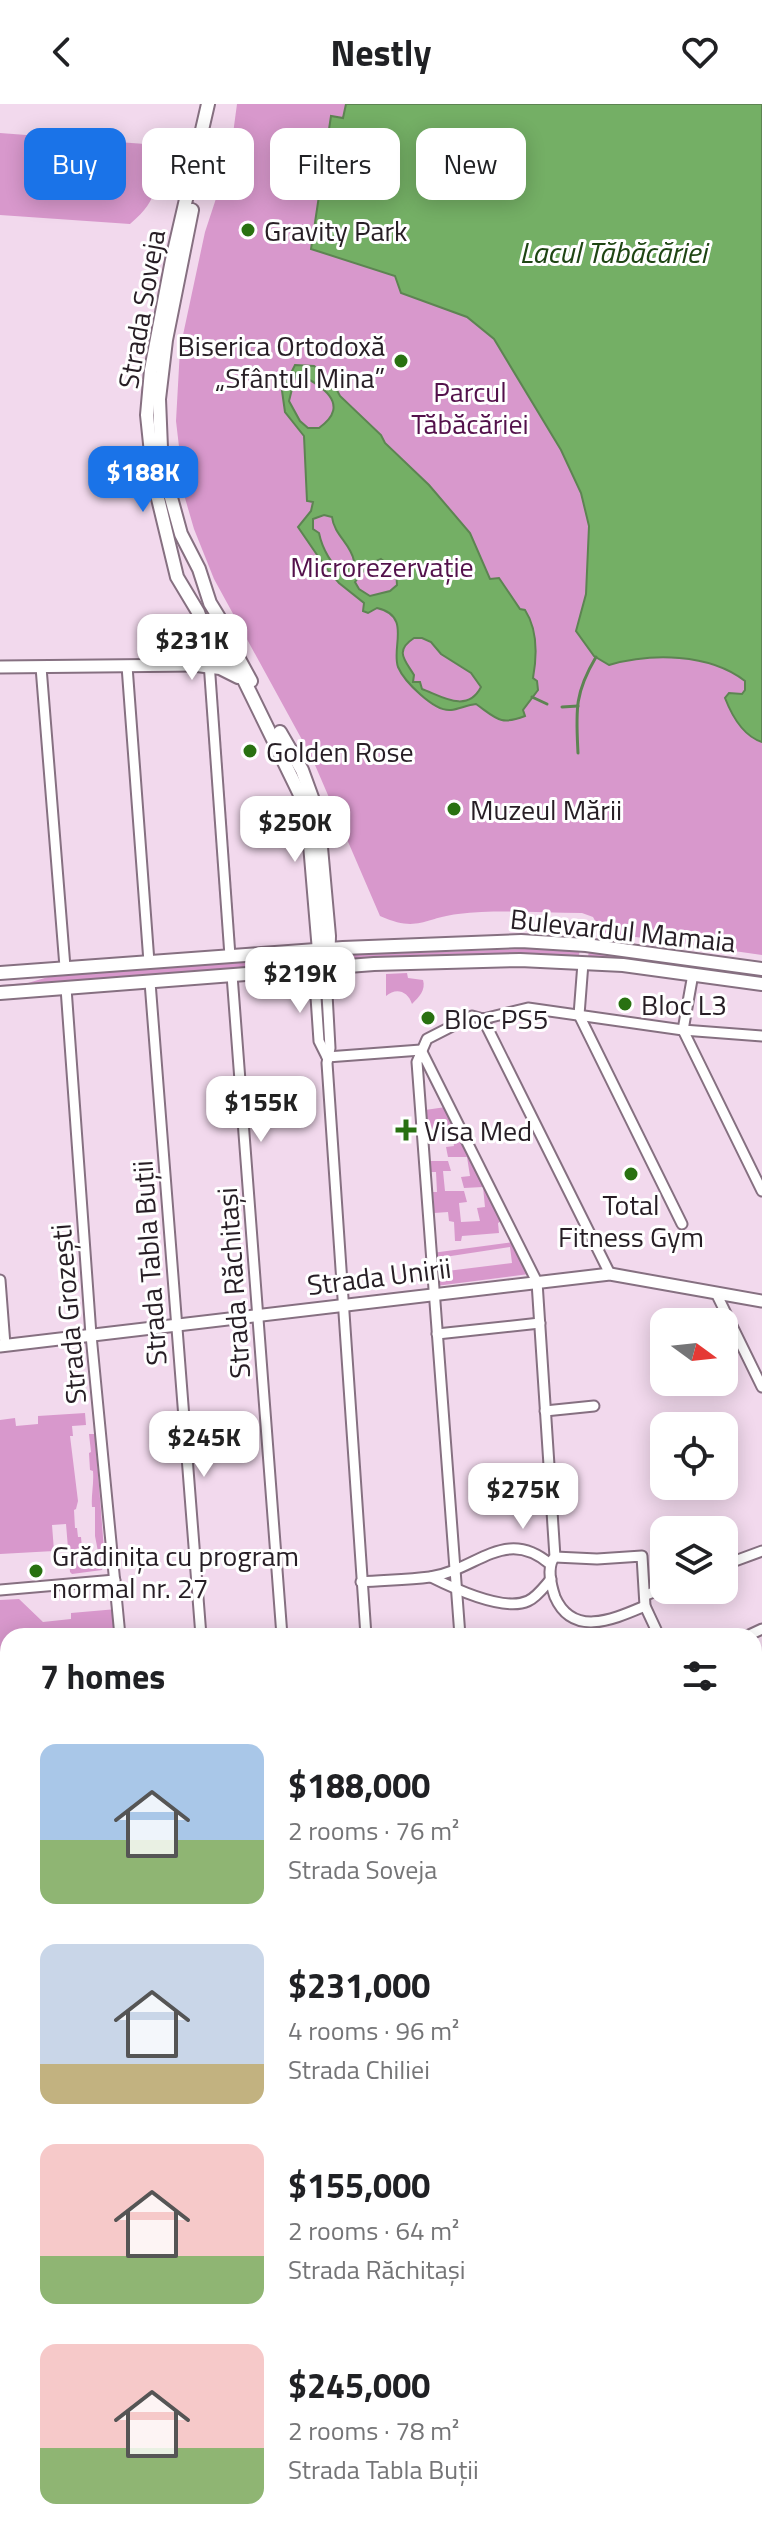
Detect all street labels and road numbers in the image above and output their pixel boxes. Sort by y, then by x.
street label: Strada Soveja [106,226,176,392]
street label: Bulevardul Mamaia [508,897,738,963]
street label: Strada Tabla Buții [120,1159,178,1367]
street label: Strada Răchitași [205,1186,261,1380]
street label: Strada Grozești [39,1222,97,1406]
street label: Strada Unirii [305,1246,453,1306]

